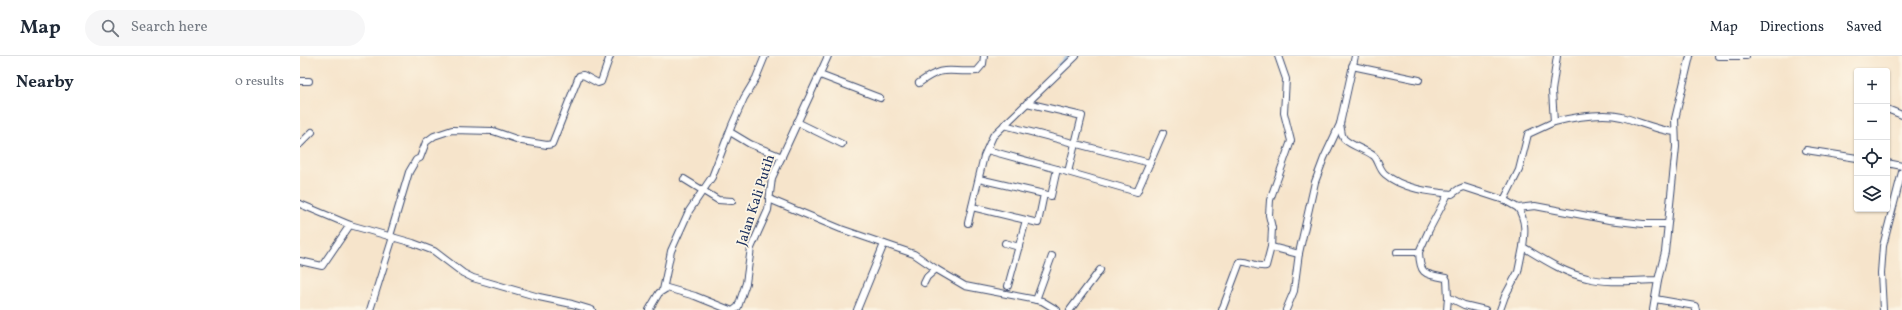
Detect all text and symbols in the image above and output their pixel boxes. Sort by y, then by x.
search box [85,10,365,46]
text: Map [20,15,61,41]
icon: search [99,17,121,39]
text: Search here [131,17,208,38]
text: Map [1710,18,1738,37]
text: Directions [1760,18,1824,37]
text: Saved [1846,18,1882,37]
map controls [1854,68,1890,212]
button: + [1854,68,1890,104]
text: Nearby [16,71,74,94]
text: 0 results [235,73,284,91]
button: − [1854,104,1890,140]
button: locate [1854,140,1890,176]
street label: Jalan Kali Putih [733,152,780,249]
button: layers [1854,176,1890,212]

